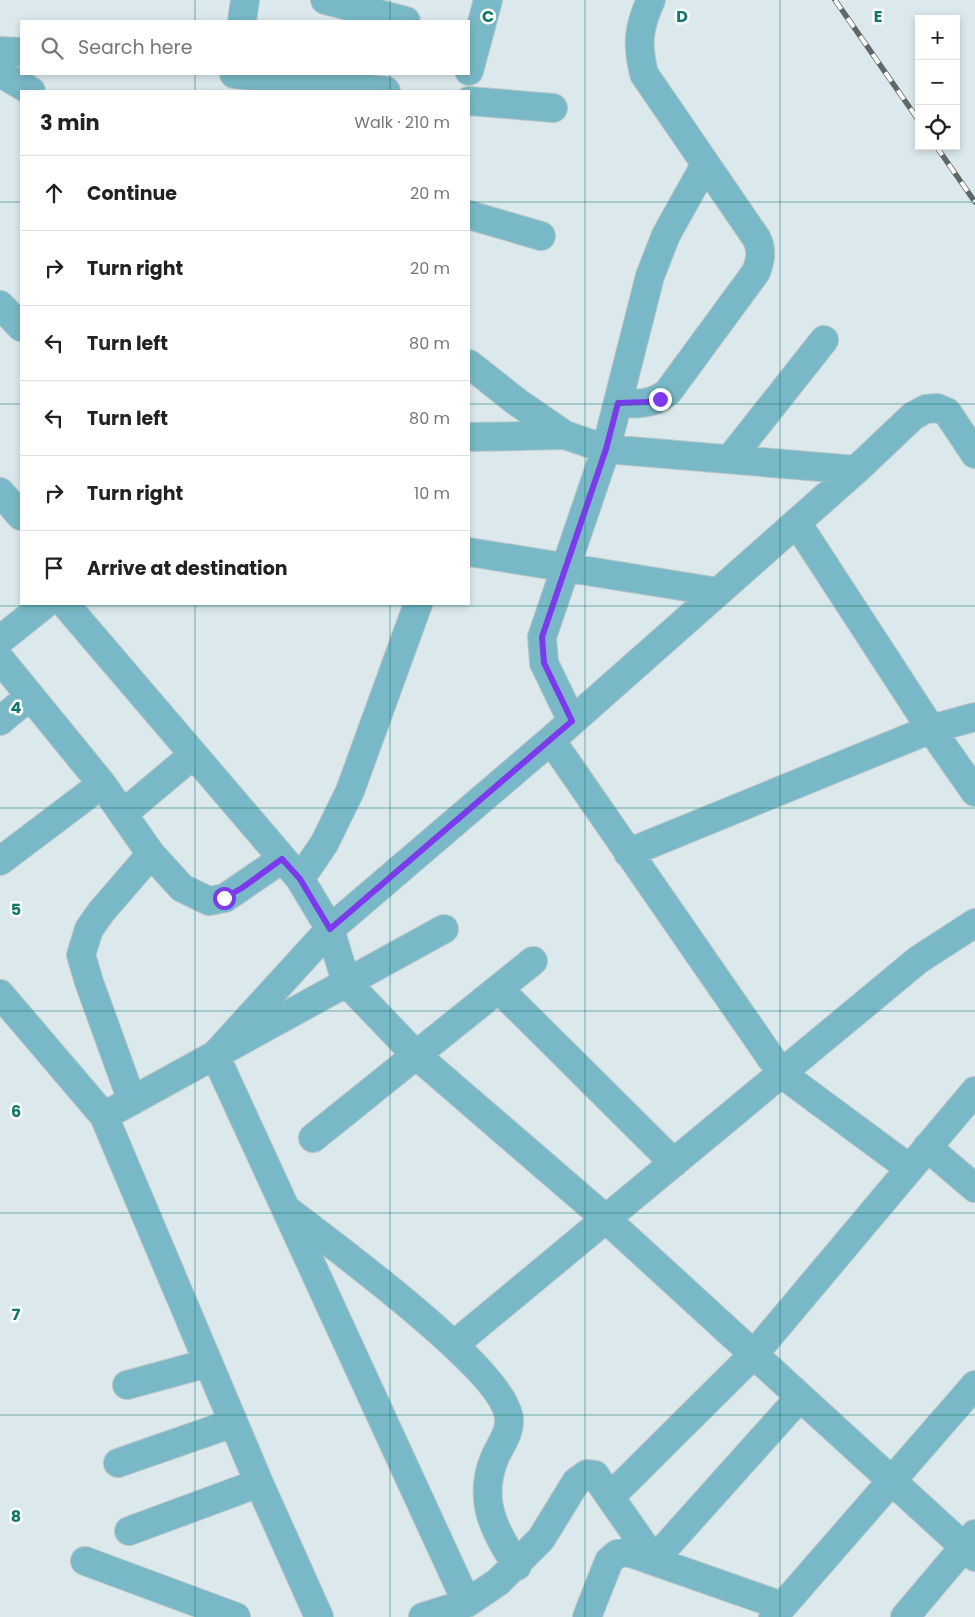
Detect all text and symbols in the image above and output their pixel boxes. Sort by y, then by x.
text: C [482,5,494,28]
text: D [676,5,688,28]
text: E [874,5,882,28]
map controls [915,15,960,150]
button: + [915,15,960,60]
search box [20,20,470,75]
icon: search [38,34,66,62]
text: Search here [78,34,192,61]
button: − [915,60,960,105]
button: locate [915,105,960,150]
text: 3 min [40,108,100,137]
text: Walk · 210 m [354,111,450,134]
icon: ahead [40,179,68,207]
text: Continue [87,180,177,207]
text: 20 m [410,182,450,205]
icon: right [40,254,68,282]
text: Turn right [87,255,183,282]
text: 20 m [410,257,450,280]
icon: left [40,329,68,357]
text: Turn left [87,330,168,357]
text: 80 m [409,332,450,355]
route end [649,388,672,411]
icon: left [40,404,68,432]
text: Turn left [87,405,168,432]
text: 80 m [409,407,450,430]
icon: right [40,479,68,507]
text: Turn right [87,480,183,507]
text: 10 m [414,482,450,505]
icon: arrive [40,554,68,582]
text: Arrive at destination [87,555,288,582]
text: 4 [11,696,22,719]
route start [213,887,236,910]
text: 5 [11,898,21,921]
text: 6 [11,1100,21,1123]
text: 7 [12,1303,21,1326]
text: 8 [11,1505,21,1528]

